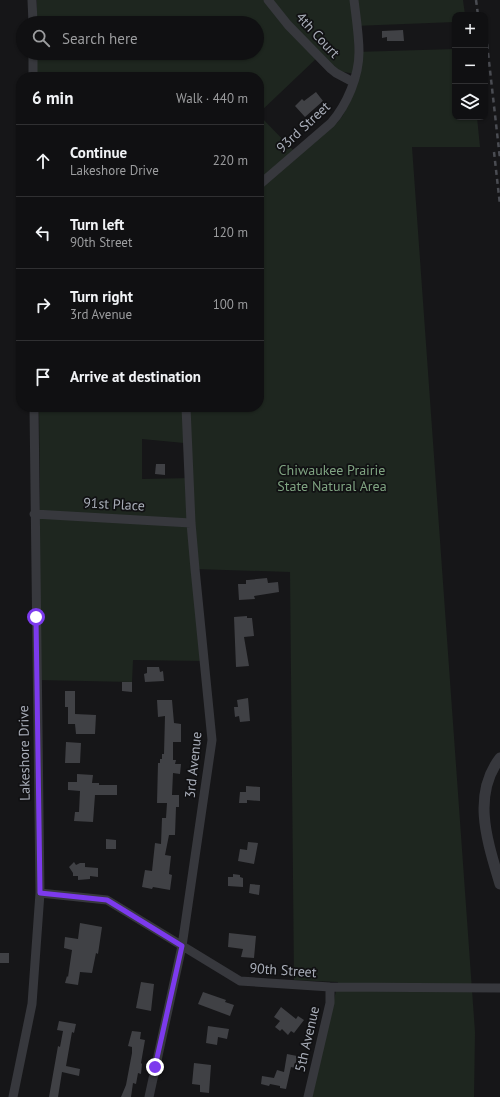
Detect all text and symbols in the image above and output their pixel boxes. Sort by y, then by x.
street label: 4th Court [292,8,344,62]
map controls [452,12,488,120]
button: + [452,12,488,48]
search box [16,16,264,60]
icon: search [30,27,52,49]
text: Search here [62,29,138,48]
button: − [452,48,488,84]
button: layers [452,84,488,120]
text: 6 min [32,87,73,109]
text: Walk · 440 m [176,90,248,107]
street label: 93rd Street [272,97,334,156]
text: Continue [70,143,127,162]
icon: ahead [32,150,54,172]
text: 220 m [213,152,248,169]
text: Lakeshore Drive [70,162,159,179]
text: Turn left [70,215,124,234]
icon: left [32,222,54,244]
text: 120 m [213,224,248,241]
text: 90th Street [70,234,132,251]
text: Turn right [70,287,133,306]
icon: right [32,294,54,316]
text: 100 m [213,296,248,313]
text: 3rd Avenue [70,306,132,323]
icon: arrive [32,366,54,388]
text: Arrive at destination [70,367,201,386]
park label: Chiwaukee Prairie State Natural Area [277,461,387,495]
street label: 91st Place [83,493,145,515]
route start [27,608,45,626]
street label: Lakeshore Drive [14,705,34,801]
street label: 3rd Avenue [181,731,205,799]
street label: 90th Street [249,959,317,981]
street label: 5th Avenue [291,1004,323,1074]
route end [146,1058,164,1076]

